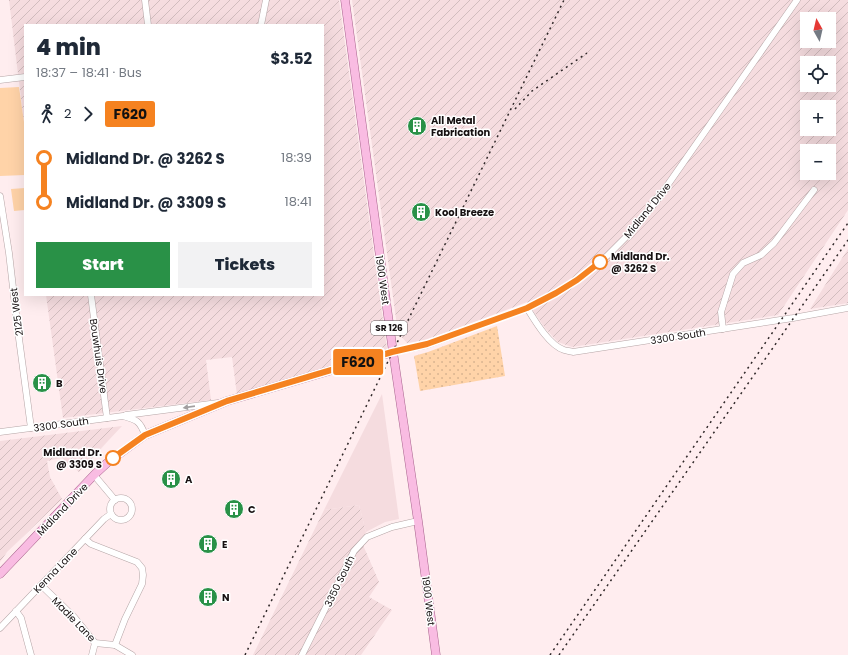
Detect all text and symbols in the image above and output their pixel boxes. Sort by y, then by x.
north arrow [800,12,836,48]
map controls [800,12,836,180]
text: 4 min [36,32,101,63]
text: $3.52 [271,48,312,69]
button: locate [800,56,836,92]
text: 18:37 – 18:41 · Bus [36,63,142,82]
button: + [800,100,836,136]
icon: walk [36,103,58,125]
icon: forward [77,103,99,125]
text: 2 [64,104,71,123]
text: F620 [113,104,147,124]
place label: All Metal Fabrication [431,113,490,140]
building icon: All Metal Fabrication [406,115,428,137]
button: − [800,144,836,180]
text: Midland Dr. @ 3262 S [66,148,225,169]
text: 18:39 [281,148,312,167]
street label: Midland Drive [620,179,675,241]
text: Midland Dr. @ 3309 S [66,192,226,213]
text: 18:41 [285,192,312,211]
building icon: Kool Breeze [410,201,432,223]
place label: Kool Breeze [435,205,494,220]
button: Start [36,242,170,288]
button: Tickets [178,242,312,288]
place label: Midland Dr. @ 3262 S [611,249,670,276]
street label: 1900 West [372,254,393,306]
marker: Midland Dr. @ 3262 S [592,254,608,270]
street label: 2125 West [6,287,27,337]
street label: Bouwhuis Drive [86,318,111,394]
road number: SR 126 [371,321,407,335]
street label: 3300 South [649,325,707,348]
line badge: F620 [330,349,386,375]
text: F620 [341,352,375,372]
building icon: B [31,372,53,394]
place label: B [56,376,63,391]
one-way arrow [183,404,195,410]
street label: 3300 South [32,413,90,436]
place label: Midland Dr. @ 3309 S [43,445,102,472]
marker: Midland Dr. @ 3309 S [105,450,121,466]
building icon: A [160,468,182,490]
place label: A [185,472,193,487]
street label: Midland Drive [33,480,91,539]
building icon: C [223,498,245,520]
place label: C [248,502,256,517]
building icon: E [197,533,219,555]
place label: E [222,537,227,552]
street label: Kenna Lane [30,544,81,596]
street label: 3350 South [320,553,358,610]
street label: 1900 West [418,576,439,627]
building icon: N [197,586,219,608]
place label: N [222,590,230,605]
street label: Madie Lane [48,594,99,645]

